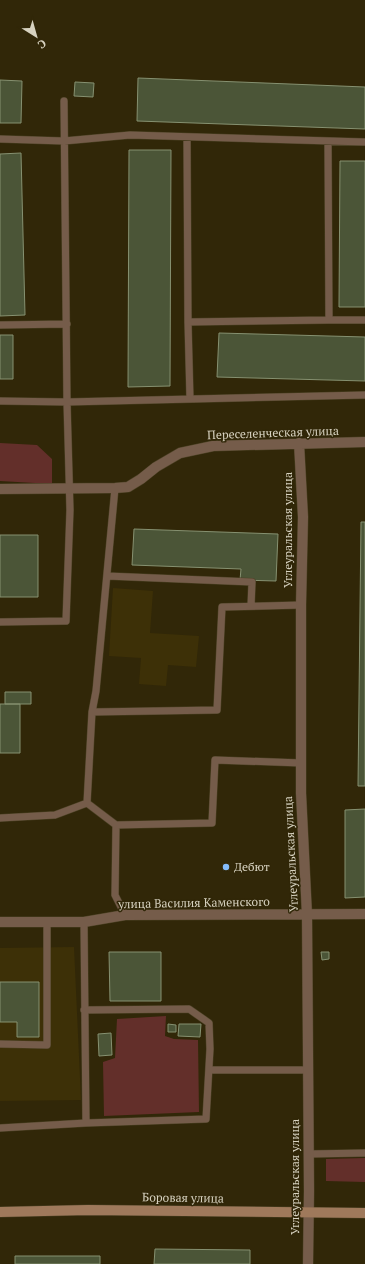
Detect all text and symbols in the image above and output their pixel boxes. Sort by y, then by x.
north arrow [16,16,56,56]
text: С [35,36,49,52]
street label: Переселенческая улица [207,423,339,442]
street label: Углеуральская улица [280,472,295,588]
street label: Углеуральская улица [280,796,301,912]
place label: Дебют [234,859,270,874]
marker: Дебют [221,862,231,872]
street label: улица Василия Каменского [117,894,270,911]
street label: Углеуральская улица [287,1119,302,1235]
street label: Боровая улица [142,1189,224,1206]

